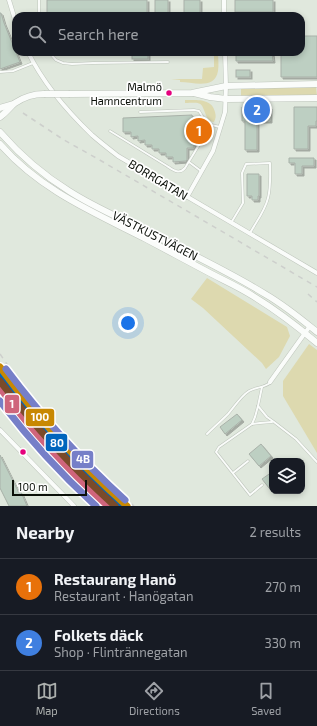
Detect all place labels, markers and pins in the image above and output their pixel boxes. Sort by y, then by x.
place label: Malmö Hamncentrum [90,80,162,107]
marker: Malmö Hamncentrum [164,88,174,98]
pin: 2 [244,95,270,125]
pin: 1 [186,116,212,146]
unlabelled marker [18,447,28,457]

